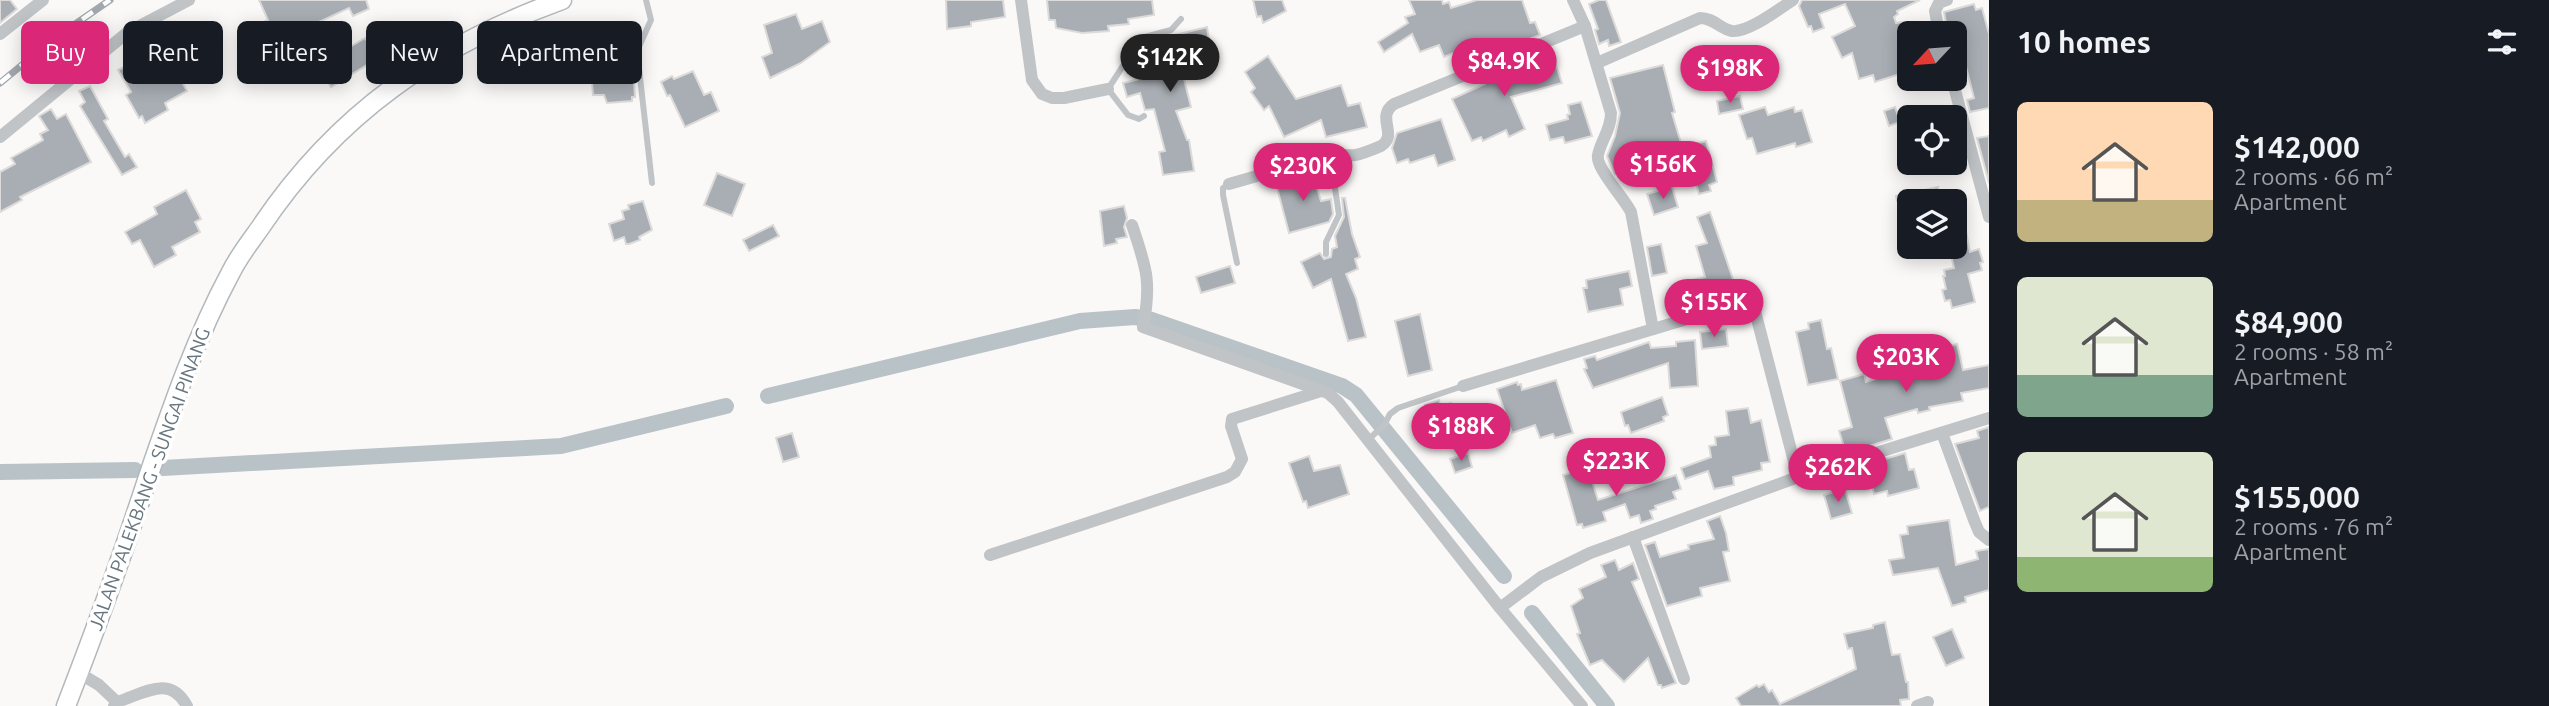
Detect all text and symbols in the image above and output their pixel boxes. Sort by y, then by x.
chip: Buy [21,21,109,84]
chip: Rent [123,21,223,84]
chip: Filters [237,21,352,84]
chip: New [366,21,463,84]
chip: Apartment [477,21,642,84]
north arrow [1897,21,1967,91]
map controls [1897,21,1967,259]
icon: filters [2483,23,2521,61]
text: 10 homes [2017,25,2151,59]
pin: $142K [1121,34,1219,94]
pin: $84.9K [1447,38,1561,98]
text: $142K [1136,44,1204,69]
pin: $198K [1681,46,1779,105]
text: $84.9K [1468,48,1540,73]
text: $198K [1696,55,1764,80]
button: locate [1897,105,1967,175]
icon: home [2073,130,2157,214]
text: $142,000 [2234,130,2360,164]
pin: $156K [1614,142,1712,201]
pin: $230K [1254,144,1352,203]
text: $156K [1629,151,1697,176]
text: $230K [1269,153,1337,178]
text: 2 rooms · 66 m² [2234,164,2393,189]
button: layers [1897,189,1967,259]
text: Apartment [2234,189,2347,214]
pin: $155K [1665,280,1763,339]
text: $155K [1680,289,1748,314]
icon: home [2073,305,2157,389]
text: $84,900 [2234,305,2343,339]
street label: JALAN PALEKBANG - SUNGAI PINANG [84,325,214,633]
pin: $203K [1857,334,1955,394]
text: 2 rooms · 58 m² [2234,339,2393,364]
text: $203K [1872,344,1940,369]
text: Apartment [2234,364,2347,389]
pin: $188K [1412,404,1510,463]
text: $188K [1427,413,1495,438]
pin: $223K [1567,438,1665,498]
pin: $262K [1789,444,1887,504]
text: $223K [1582,448,1650,473]
text: $262K [1804,454,1872,479]
icon: home [2073,480,2157,564]
text: $155,000 [2234,480,2360,514]
text: 2 rooms · 76 m² [2234,514,2393,539]
text: Apartment [2234,539,2347,564]

